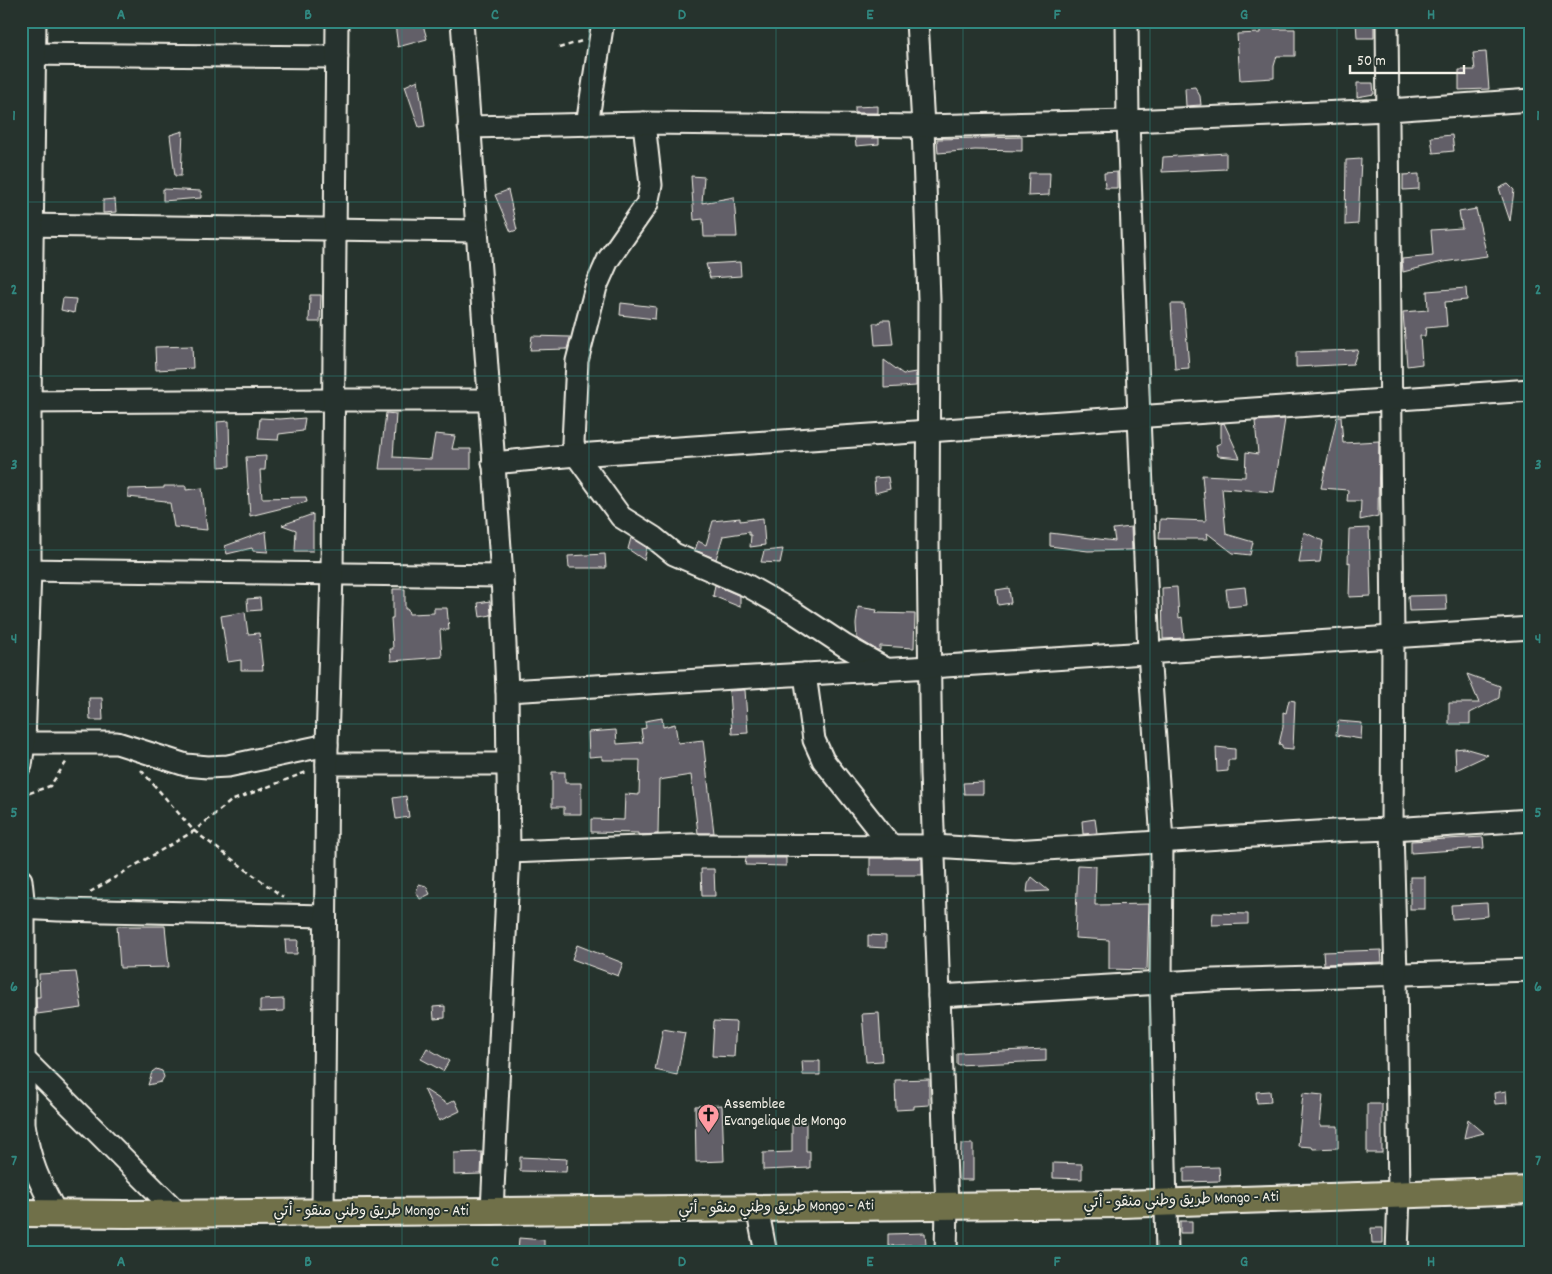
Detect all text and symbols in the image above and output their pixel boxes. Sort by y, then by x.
text: A [117,4,126,27]
text: B [304,4,312,27]
text: C [491,4,499,27]
text: D [678,4,687,27]
text: E [866,4,874,27]
text: F [1053,4,1061,27]
text: G [1240,4,1248,27]
text: H [1427,4,1435,27]
scale bar [1350,42,1463,74]
text: 50 m [1357,51,1386,73]
text: 1 [12,105,16,128]
text: 1 [1536,105,1540,128]
text: 2 [11,279,18,302]
text: 2 [1535,279,1542,302]
text: 3 [10,454,18,477]
text: 3 [1534,454,1542,477]
text: 4 [11,628,17,651]
text: 4 [1535,628,1541,651]
text: 5 [10,802,18,825]
text: 5 [1534,802,1542,825]
text: 6 [10,976,18,999]
text: 6 [1534,976,1542,999]
place label: Assemblee Evangelique de Mongo [724,1094,847,1133]
church icon: Assemblee Evangelique de Mongo [696,1102,720,1133]
text: 7 [11,1150,17,1173]
text: 7 [1535,1150,1541,1173]
street label: طريق وطني منقو - أتي Mongo - Ati [1083,1187,1279,1215]
street label: طريق وطني منقو - أتي Mongo - Ati [678,1195,874,1221]
street label: طريق وطني منقو - أتي Mongo - Ati [273,1201,469,1223]
text: A [117,1251,126,1274]
text: B [304,1251,312,1274]
text: C [491,1251,499,1274]
text: D [678,1251,687,1274]
text: E [866,1251,874,1274]
text: F [1053,1251,1061,1274]
text: G [1240,1251,1248,1274]
text: H [1427,1251,1435,1274]

